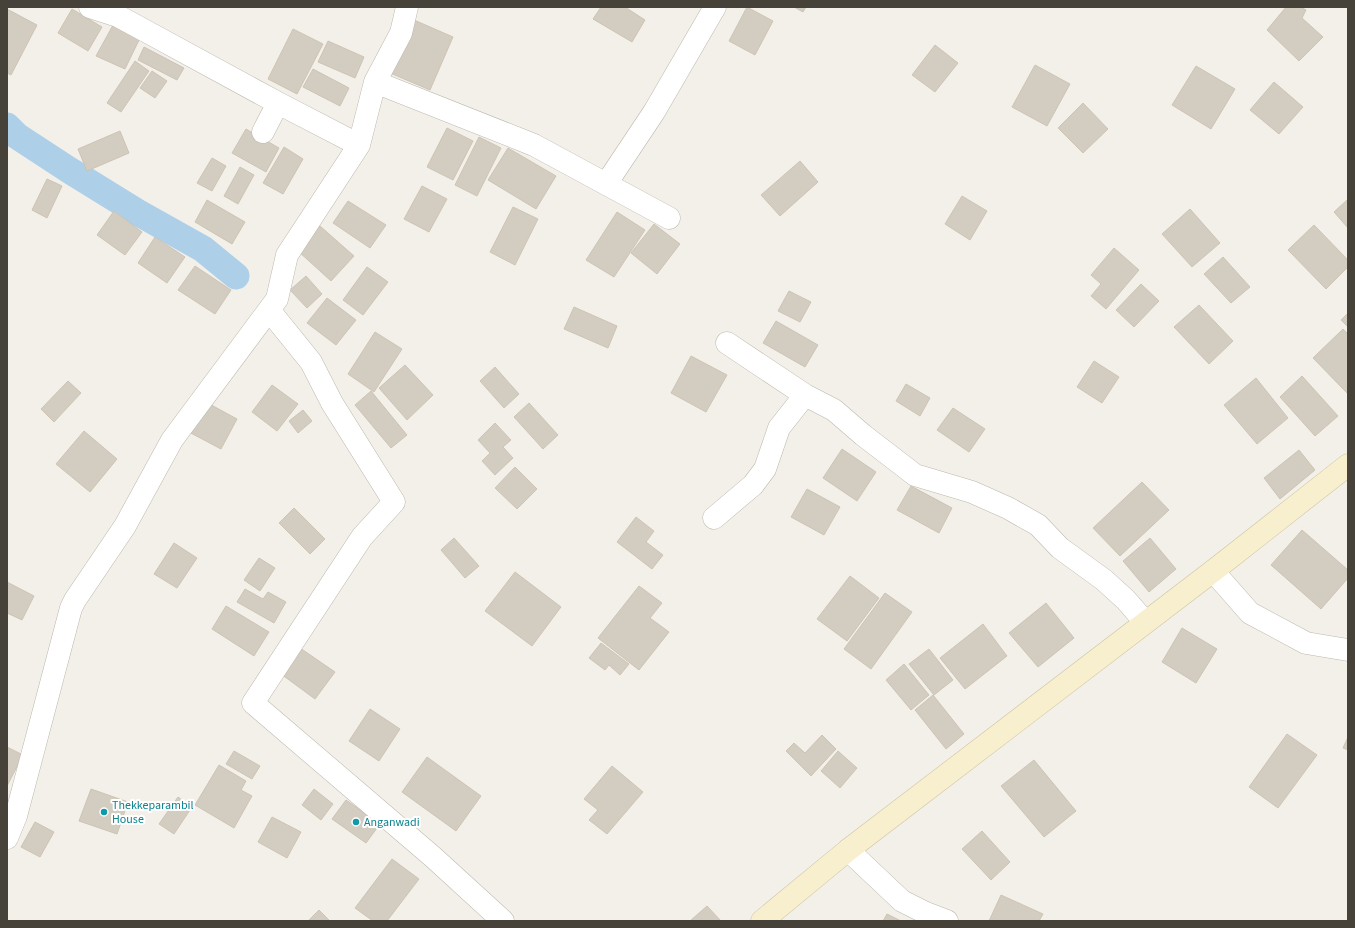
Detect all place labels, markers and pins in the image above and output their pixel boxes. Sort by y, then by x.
place label: Thekkeparambil House [112,797,194,828]
marker: Thekkeparambil House [99,807,109,817]
place label: Anganwadi [364,814,420,831]
marker: Anganwadi [351,817,361,827]

